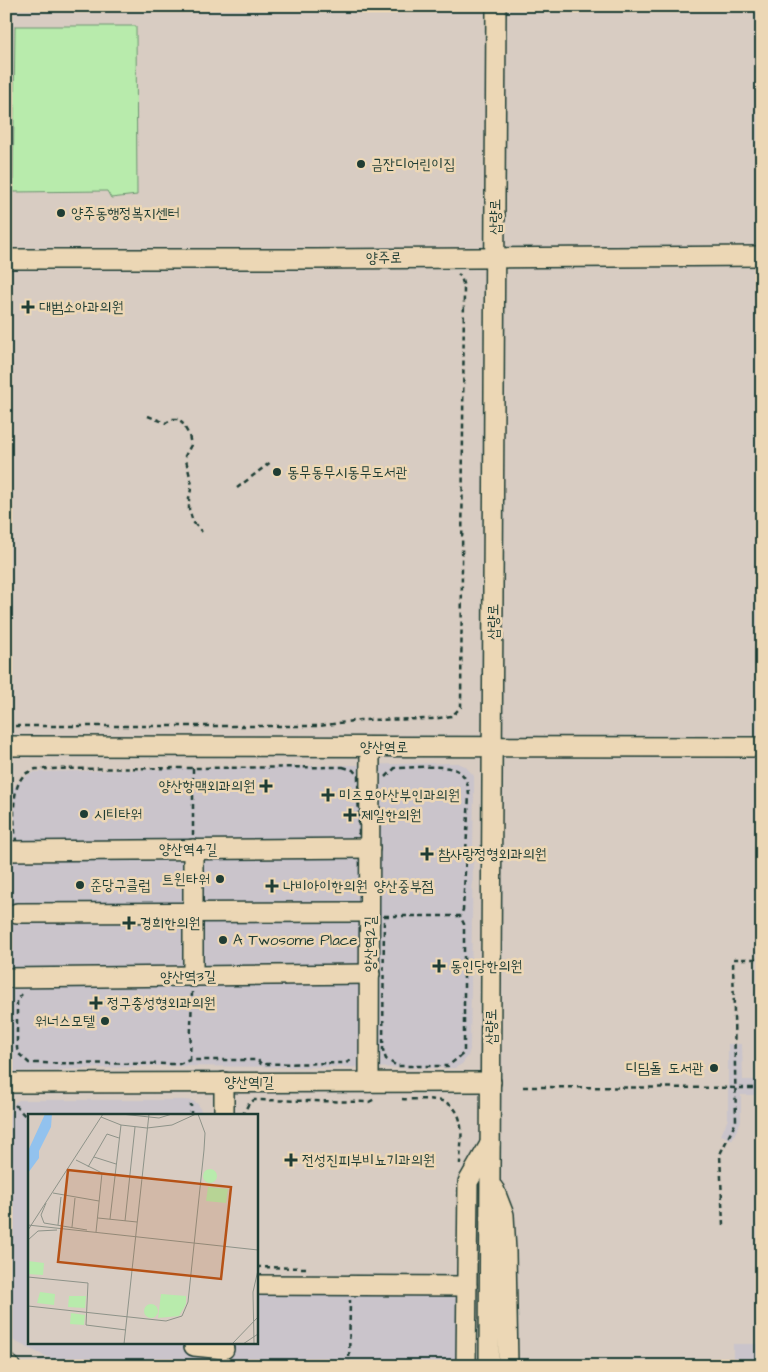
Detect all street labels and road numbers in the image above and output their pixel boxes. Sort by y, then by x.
street label: 삽량로 [485,199,506,235]
street label: 양주로 [366,247,402,269]
street label: 삽량로 [483,604,504,640]
street label: 양산역로 [360,737,408,758]
street label: 양산역4길 [159,839,217,860]
street label: 양산역2길 [360,916,381,972]
street label: 양산역3길 [160,966,216,988]
street label: 삽량로 [481,1009,502,1045]
street label: 양산역1길 [224,1072,274,1093]

